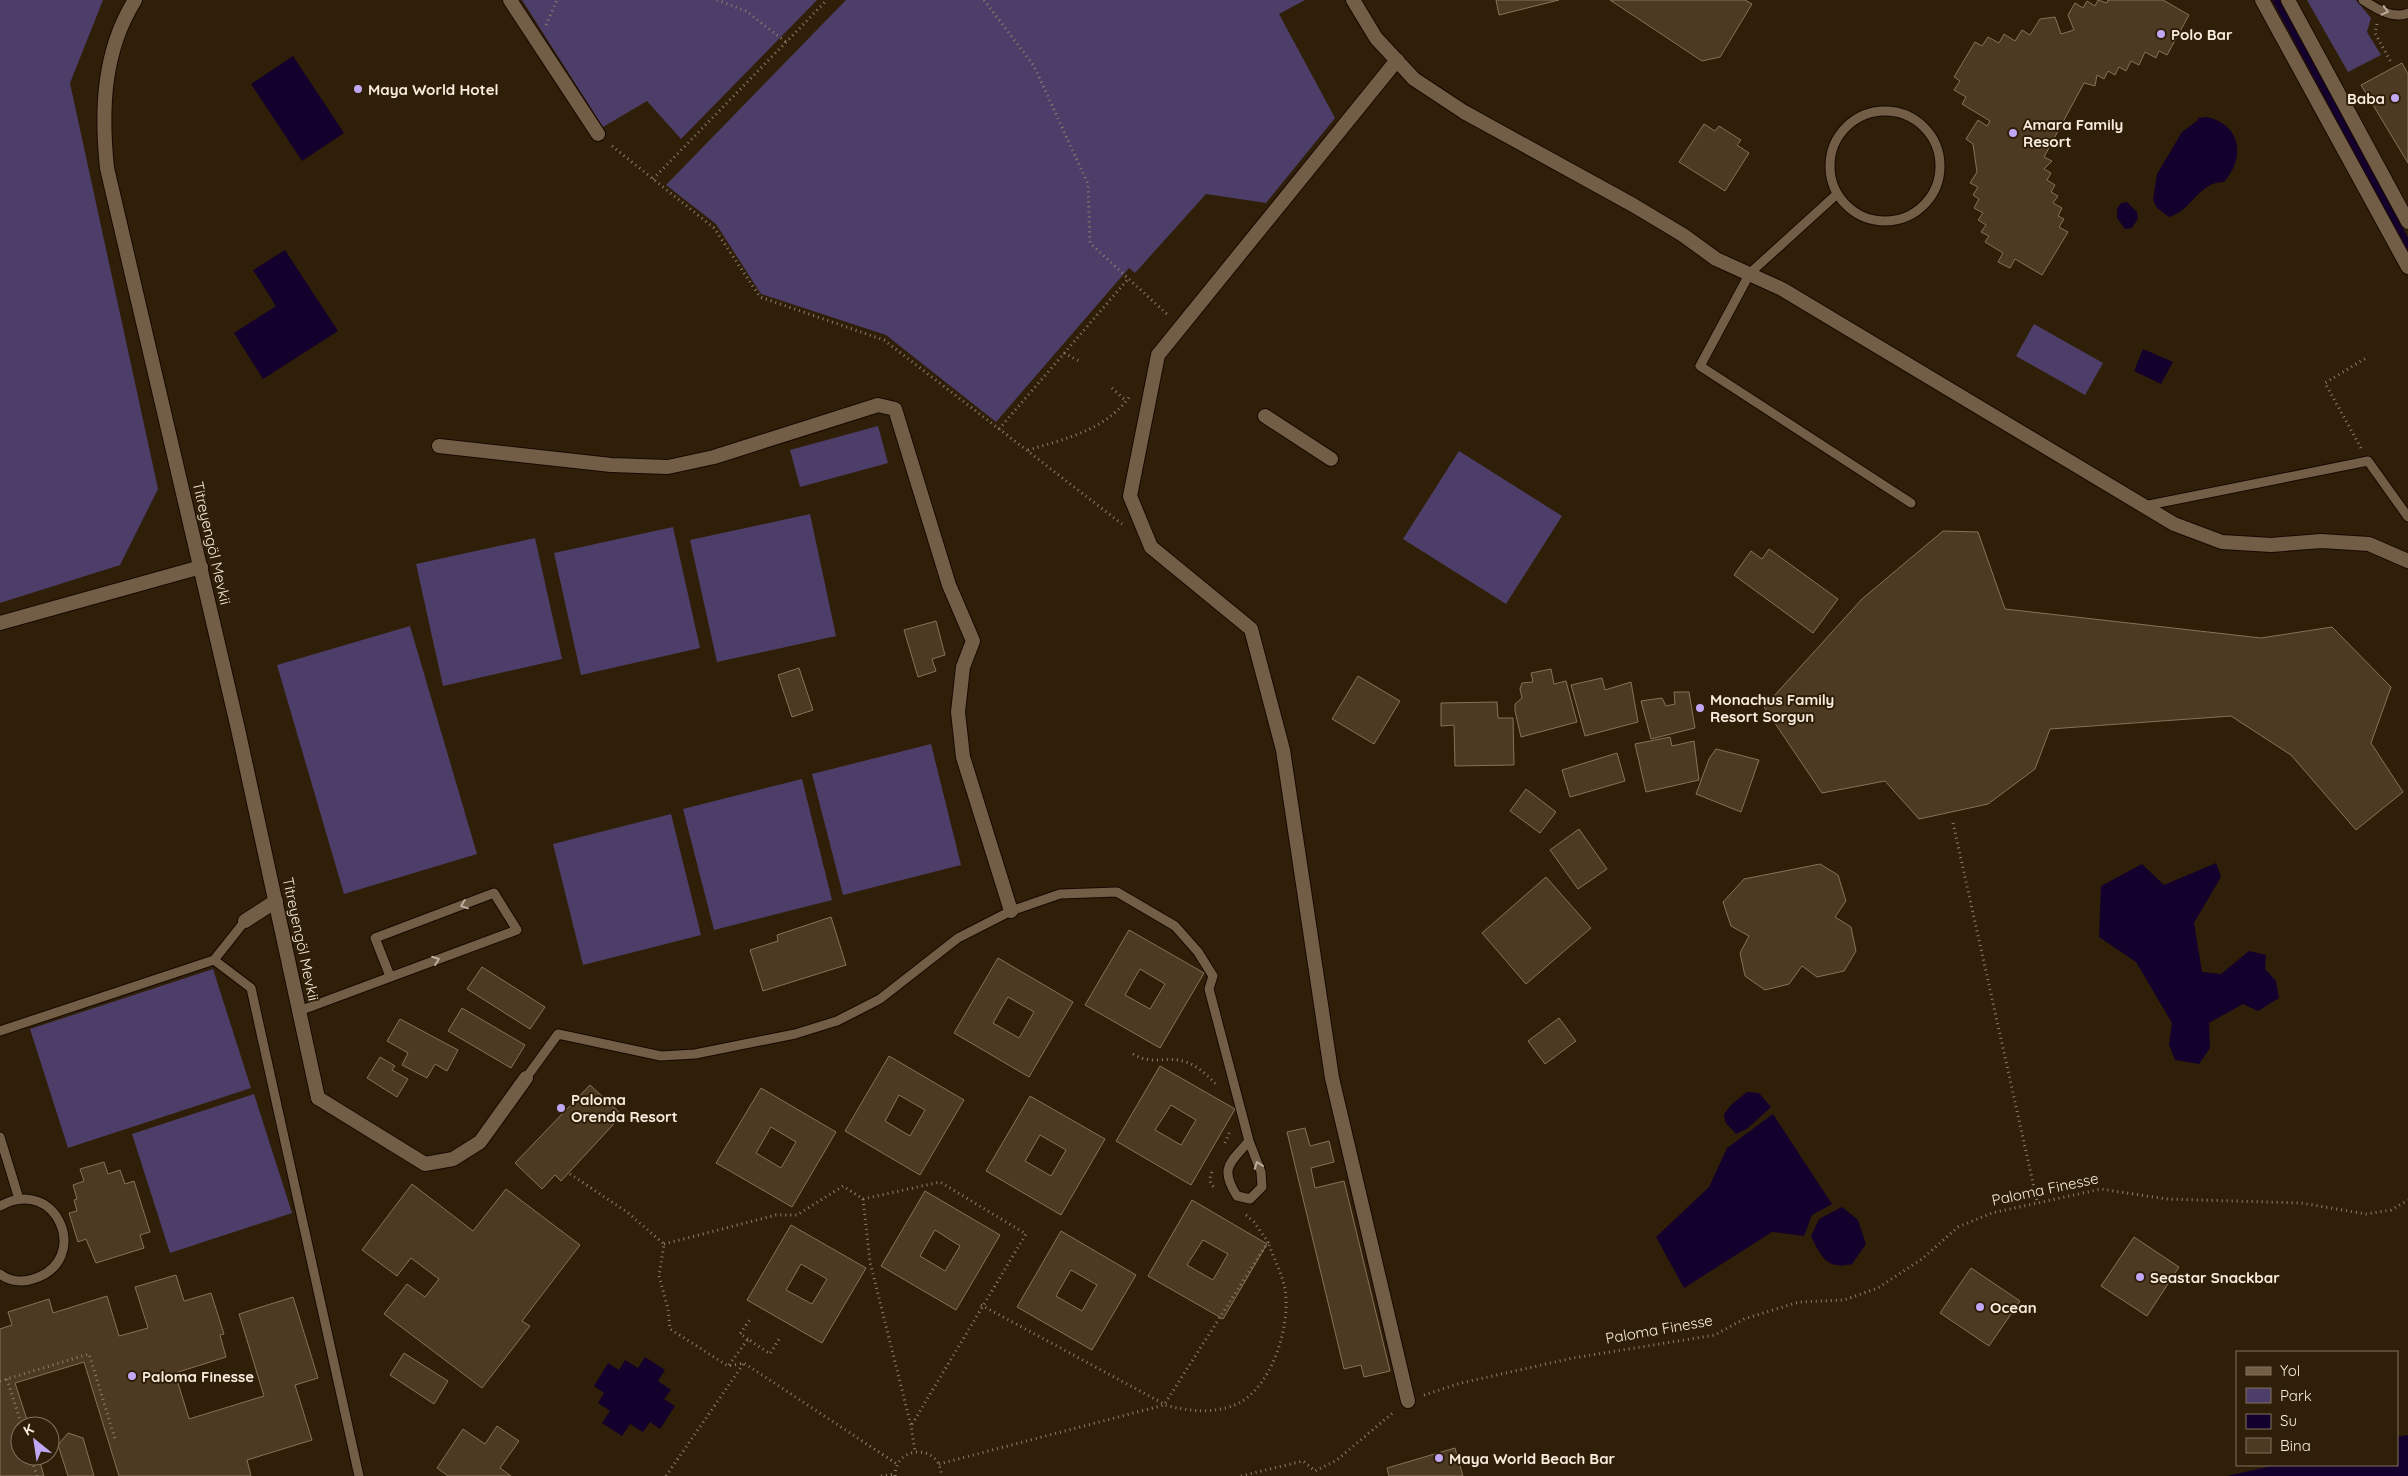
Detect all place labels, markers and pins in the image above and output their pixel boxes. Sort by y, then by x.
place label: Polo Bar [2171,25,2233,44]
marker: Polo Bar [2155,28,2167,40]
place label: Maya World Hotel [368,80,499,99]
marker: Maya World Hotel [352,83,364,95]
place label: Baba [2347,89,2385,108]
marker: Baba [2389,92,2401,104]
place label: Amara Family Resort [2023,115,2123,151]
marker: Amara Family Resort [2007,127,2019,139]
place label: Monachus Family Resort Sorgun [1710,690,1834,726]
marker: Monachus Family Resort Sorgun [1694,702,1706,714]
place label: Paloma Orenda Resort [571,1090,678,1126]
marker: Paloma Orenda Resort [555,1102,567,1114]
place label: Seastar Snackbar [2150,1268,2280,1287]
marker: Seastar Snackbar [2134,1271,2146,1283]
place label: Ocean [1990,1298,2037,1317]
marker: Ocean [1974,1301,1986,1313]
place label: Paloma Finesse [142,1367,254,1386]
marker: Paloma Finesse [126,1370,138,1382]
place label: Maya World Beach Bar [1449,1449,1616,1468]
marker: Maya World Beach Bar [1433,1452,1445,1464]

